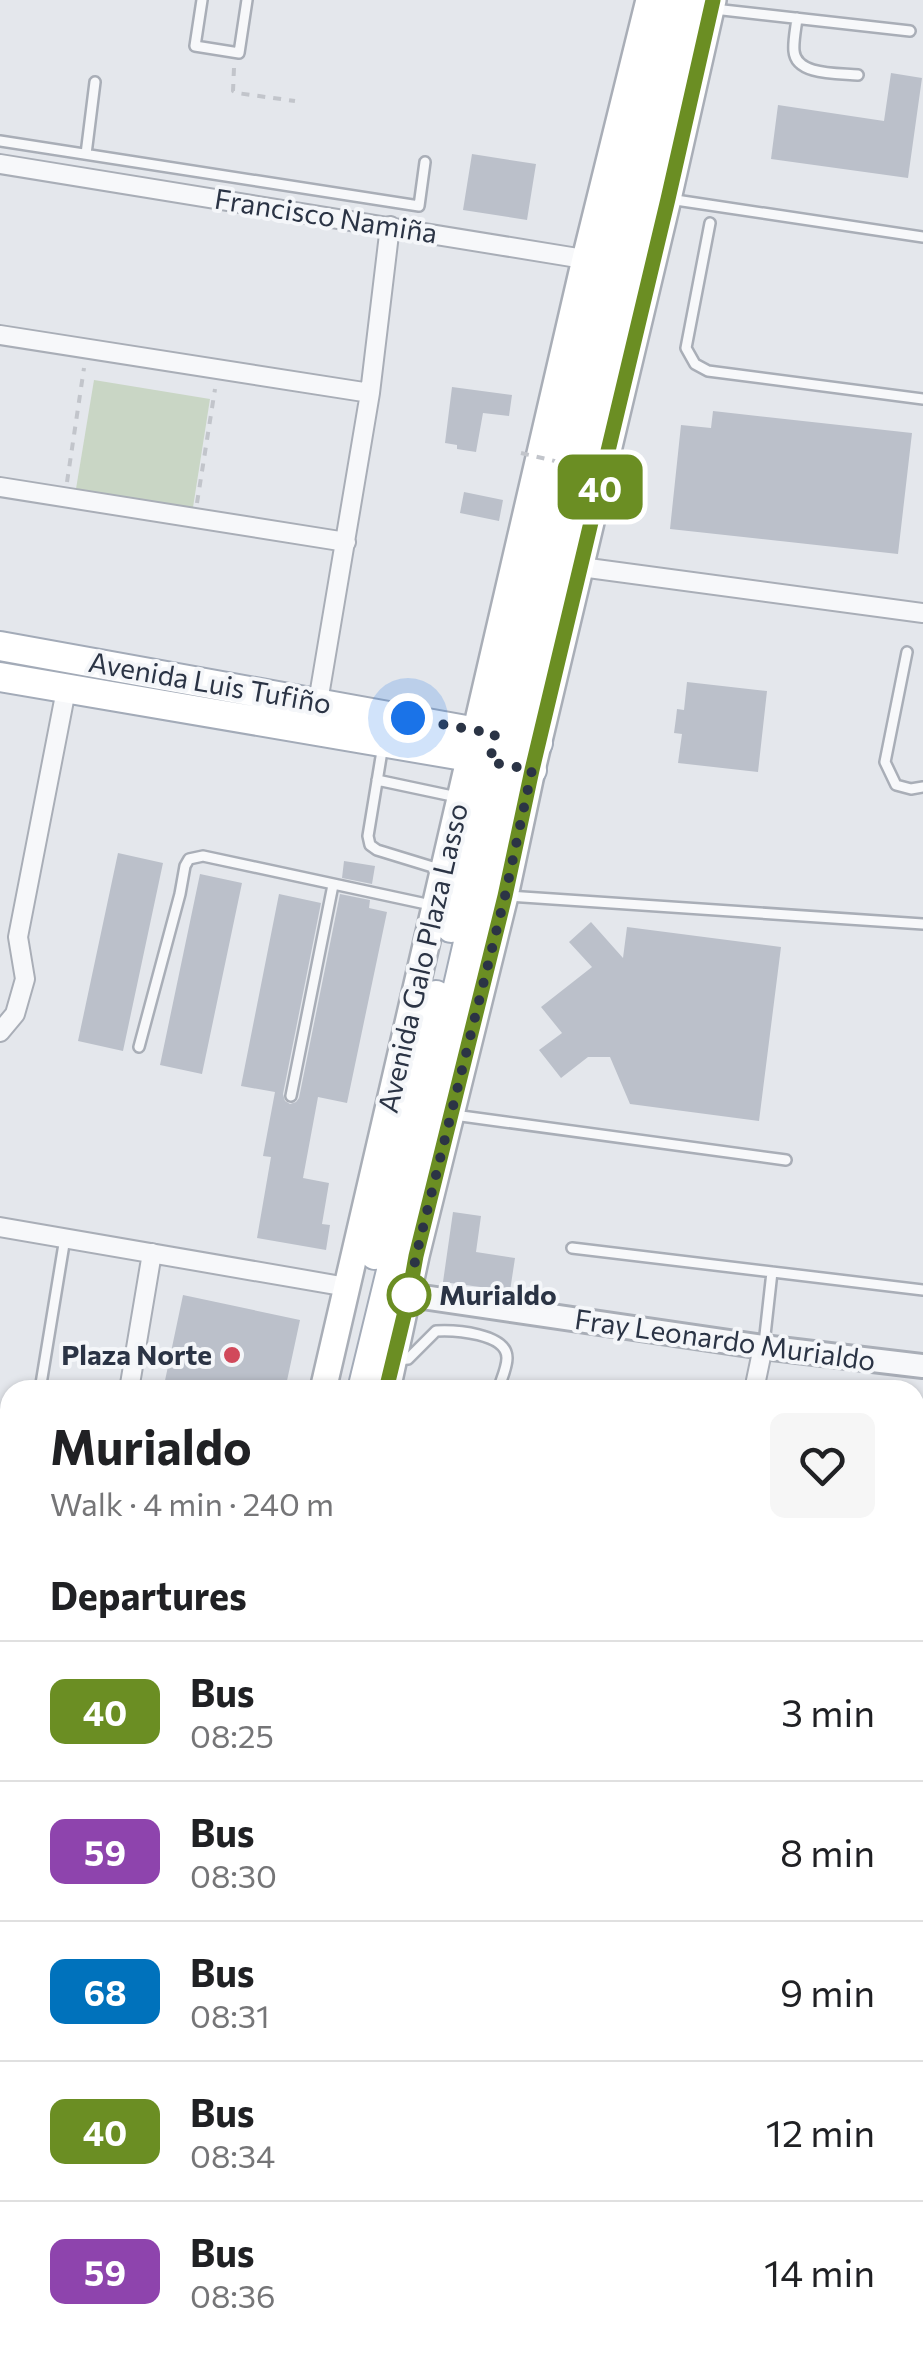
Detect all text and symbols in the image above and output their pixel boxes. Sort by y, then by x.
street label: Francisco Namiña [212,181,440,249]
line badge: 40 [555,454,645,520]
text: 40 [578,466,622,509]
street label: Avenida Luis Tufiño [86,644,334,720]
your location [383,693,433,743]
street label: Avenida Galo Plaza Lasso [370,800,474,1116]
marker: Murialdo [388,1274,430,1316]
place label: Murialdo [439,1277,557,1311]
street label: Fray Leonardo Murialdo [573,1301,878,1377]
place label: Plaza Norte [61,1337,212,1371]
marker: Plaza Norte [221,1344,243,1366]
button: heart [770,1413,875,1518]
text: Murialdo [50,1416,252,1475]
text: Walk · 4 min · 240 m [50,1483,334,1523]
text: Departures [50,1571,247,1618]
text: Bus [190,1668,255,1715]
text: 3 min [781,1688,875,1735]
text: 40 [83,1690,127,1733]
text: 08:25 [190,1715,274,1755]
text: Bus [190,1808,255,1855]
text: 8 min [780,1828,875,1875]
text: 59 [84,1830,126,1873]
text: 08:30 [190,1855,277,1895]
text: Bus [190,1948,255,1995]
text: 9 min [780,1968,875,2015]
text: 68 [83,1970,127,2013]
text: 08:31 [190,1995,270,2035]
text: Bus [190,2088,255,2135]
text: 12 min [766,2108,875,2155]
text: 40 [83,2110,127,2153]
text: 08:34 [190,2135,275,2175]
text: Bus [190,2228,255,2275]
text: 14 min [764,2248,875,2295]
text: 59 [84,2250,126,2293]
text: 08:36 [190,2275,276,2315]

